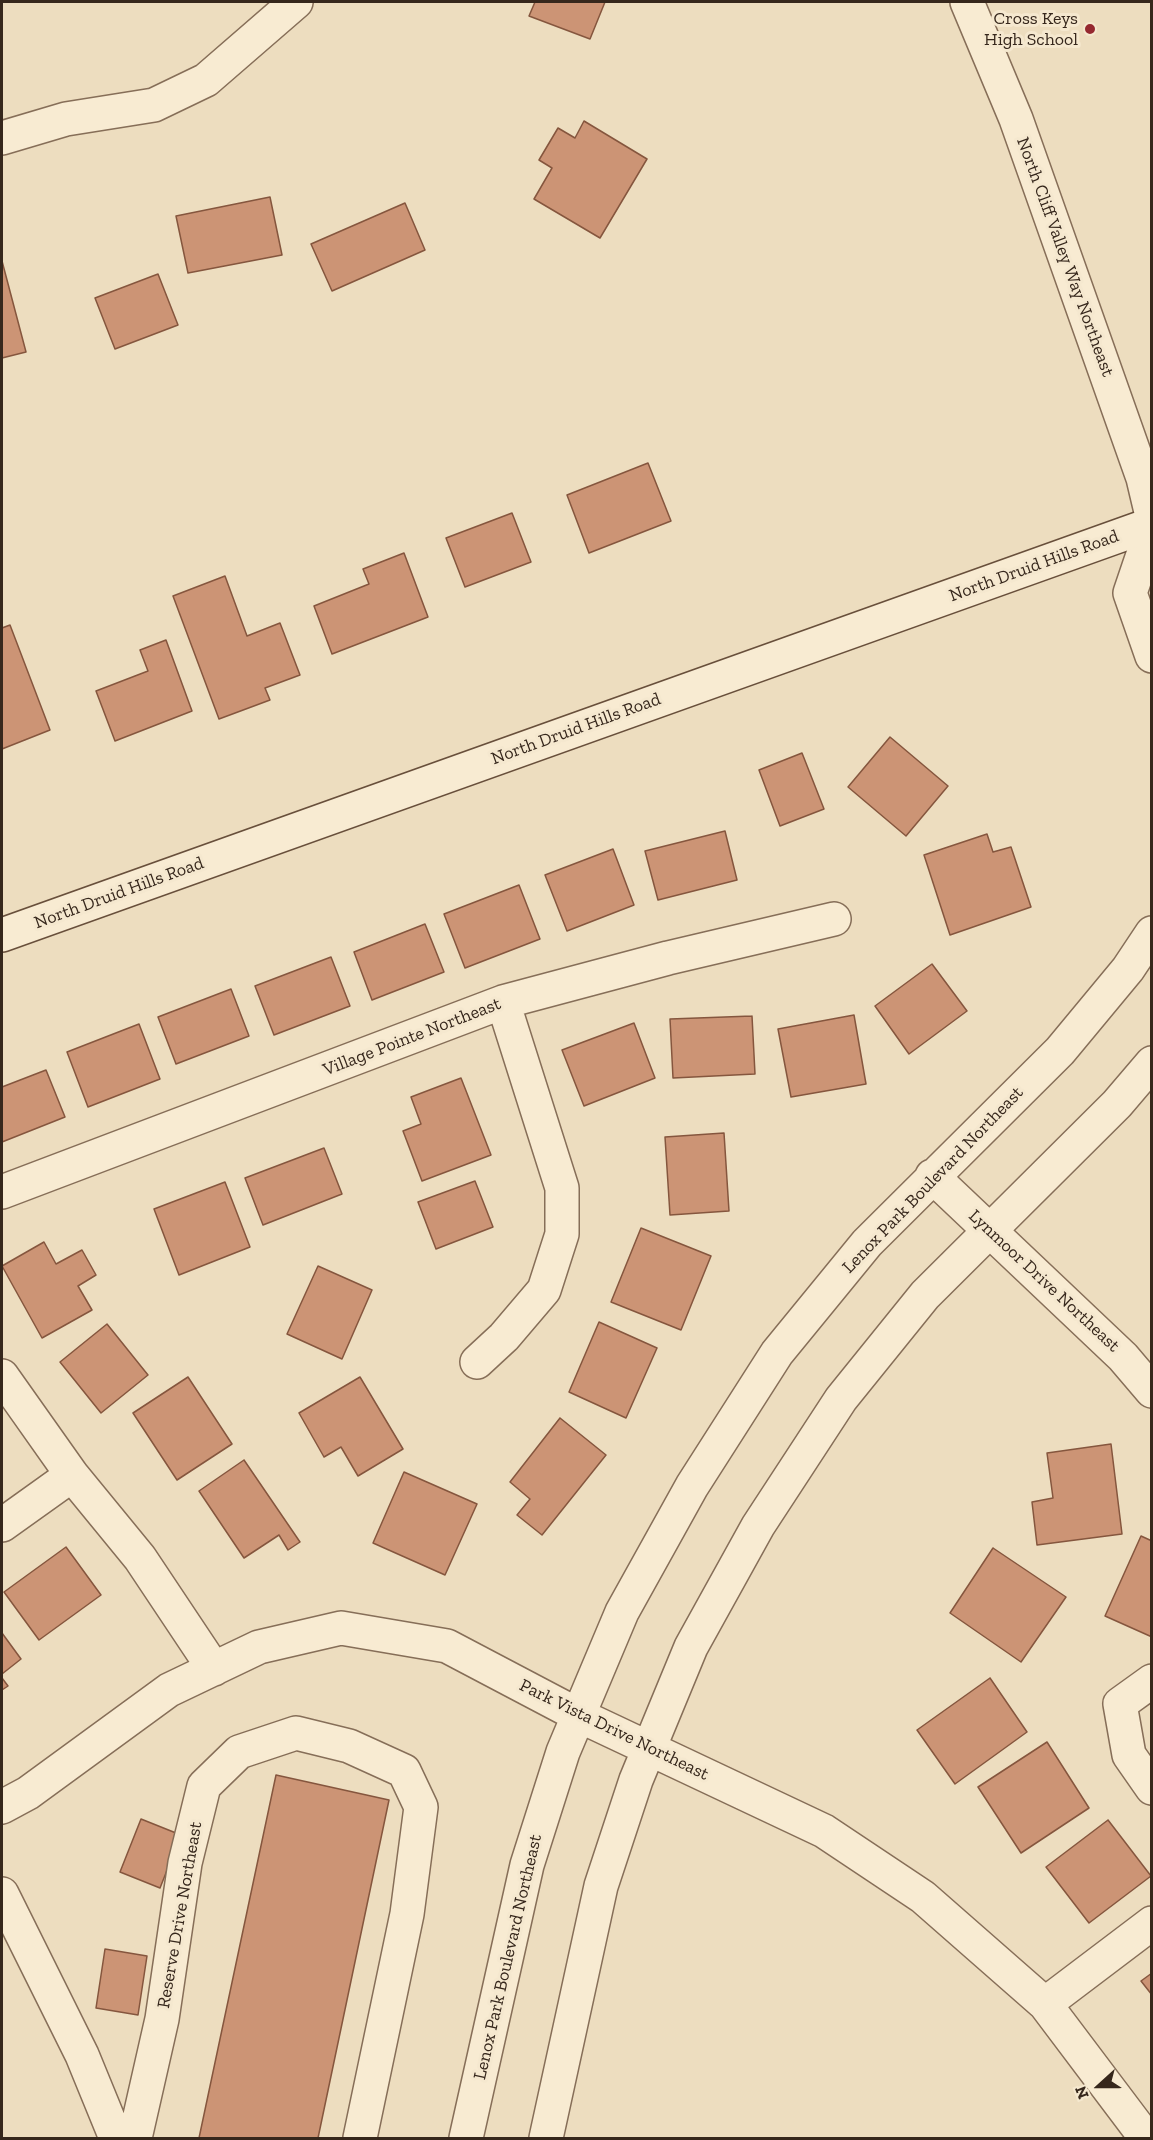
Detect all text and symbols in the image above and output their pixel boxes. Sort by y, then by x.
place label: Cross Keys High School [984,8,1078,50]
marker: Cross Keys High School [1083,22,1097,36]
street label: North Cliff Valley Way Northeast [1012,134,1118,380]
street label: North Druid Hills Road [946,525,1122,607]
street label: North Druid Hills Road [488,688,664,770]
street label: North Druid Hills Road [31,852,207,934]
street label: Village Pointe Northeast [320,993,504,1081]
street label: Lenox Park Boulevard Northeast [838,1082,1028,1278]
street label: Lynmoor Drive Northeast [964,1205,1124,1357]
street label: Park Vista Drive Northeast [516,1675,712,1785]
street label: Reserve Drive Northeast [153,1820,207,2010]
street label: Lenox Park Boulevard Northeast [469,1832,547,2082]
north arrow [1069,2056,1129,2116]
text: N [1071,2084,1093,2102]

